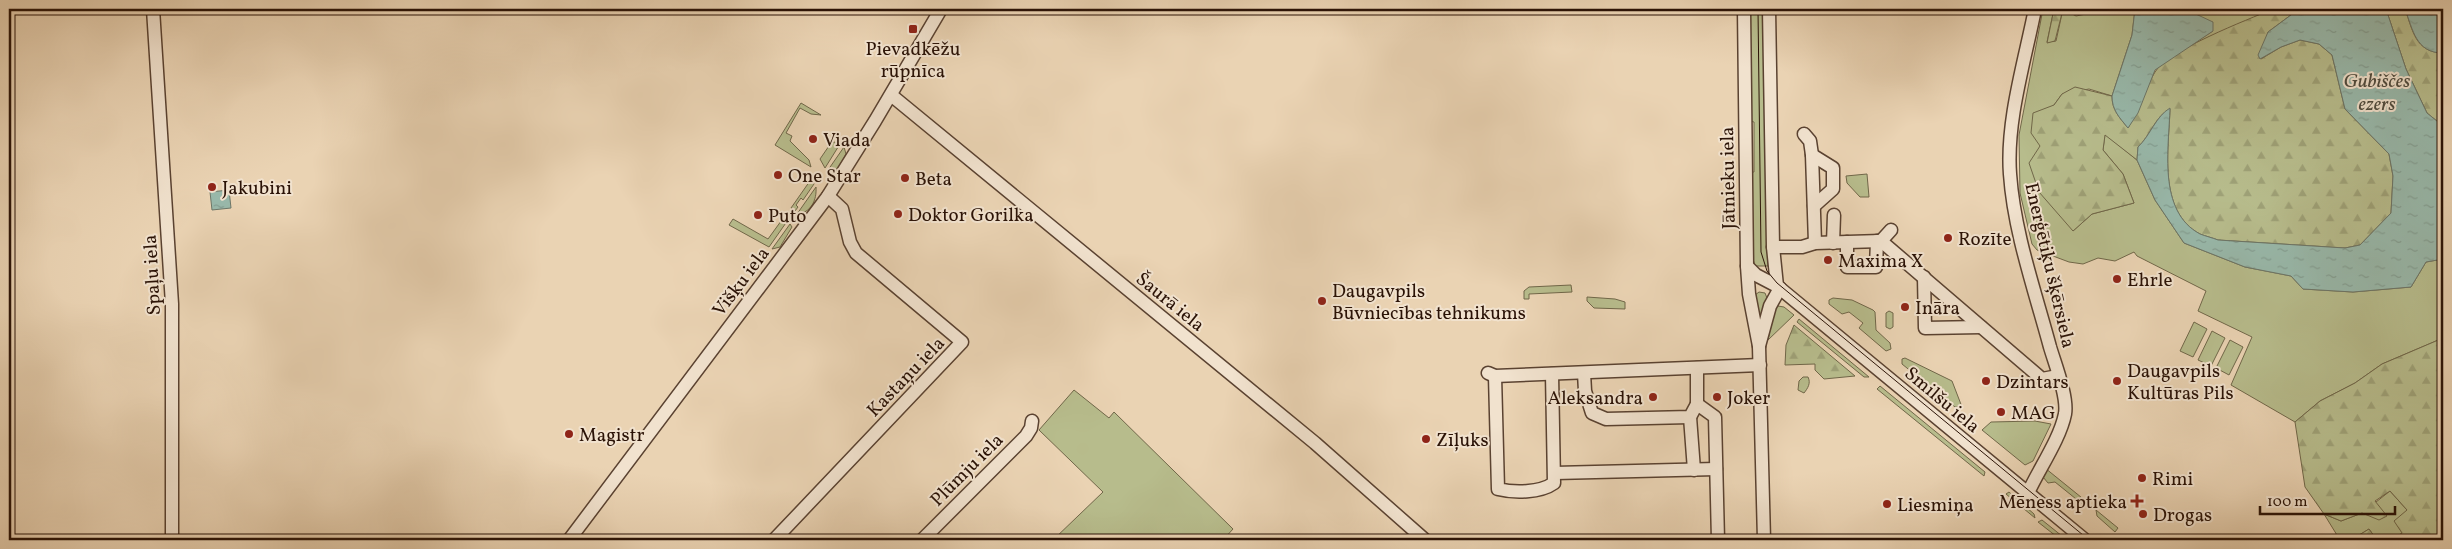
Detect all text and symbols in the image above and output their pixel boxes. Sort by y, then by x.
marker: Pievadkēžu rūpnīca [907,23,919,35]
place label: Pievadkēžu rūpnīca [865,37,961,85]
water label: Gubiščes ezers [2344,68,2411,119]
street label: Jātnieku iela [1715,126,1743,230]
place label: Viada [823,128,870,154]
marker: Viada [807,133,819,145]
place label: One Star [788,164,861,190]
place label: Beta [915,167,952,193]
marker: One Star [772,169,784,181]
marker: Beta [899,172,911,184]
place label: Jakubini [222,176,292,202]
street label: Enerģētiķu šķērsiela [2017,180,2081,351]
marker: Jakubini [206,181,218,193]
place label: Doktor Gorilka [908,203,1034,229]
place label: Puto [768,204,806,230]
marker: Doktor Gorilka [892,208,904,220]
marker: Puto [752,209,764,221]
place label: Rozīte [1958,227,2011,253]
marker: Rozīte [1942,232,1954,244]
street label: Spaļu iela [138,234,168,316]
street label: Višķu iela [707,242,776,322]
place label: Maxima X [1838,249,1923,275]
marker: Maxima X [1822,254,1834,266]
street label: Šaurā iela [1130,267,1210,338]
place label: Ehrle [2127,268,2172,294]
marker: Ehrle [2111,273,2123,285]
place label: Daugavpils Būvniecības tehnikums [1332,279,1526,327]
marker: Daugavpils Būvniecības tehnikums [1316,295,1328,307]
place label: Ināra [1915,296,1960,322]
marker: Ināra [1899,301,1911,313]
street label: Kastaņu iela [862,332,951,423]
place label: Daugavpils Kultūras Pils [2127,359,2234,407]
street label: Smilšu iela [1898,361,1985,440]
place label: Dzintars [1996,370,2069,396]
marker: Dzintars [1980,375,1992,387]
marker: Daugavpils Kultūras Pils [2111,375,2123,387]
place label: Aleksandra [1548,386,1643,412]
place label: Joker [1727,386,1770,412]
marker: Aleksandra [1647,391,1659,403]
marker: Joker [1711,391,1723,403]
place label: MAG [2011,401,2056,427]
marker: MAG [1995,406,2007,418]
place label: Magistr [579,423,644,449]
marker: Magistr [563,428,575,440]
street label: Plūmju iela [925,428,1010,513]
place label: Zīļuks [1436,428,1489,454]
marker: Zīļuks [1420,433,1432,445]
place label: Rimi [2152,467,2194,493]
marker: Rimi [2136,472,2148,484]
scale bar [2260,484,2394,516]
place label: Mēness aptieka [1999,490,2127,516]
text: 100 m [2267,492,2307,513]
place label: Liesmiņa [1897,493,1974,519]
marker: Mēness aptieka [2131,495,2143,507]
marker: Liesmiņa [1881,498,1893,510]
place label: Drogas [2153,503,2212,529]
marker: Drogas [2137,508,2149,520]

